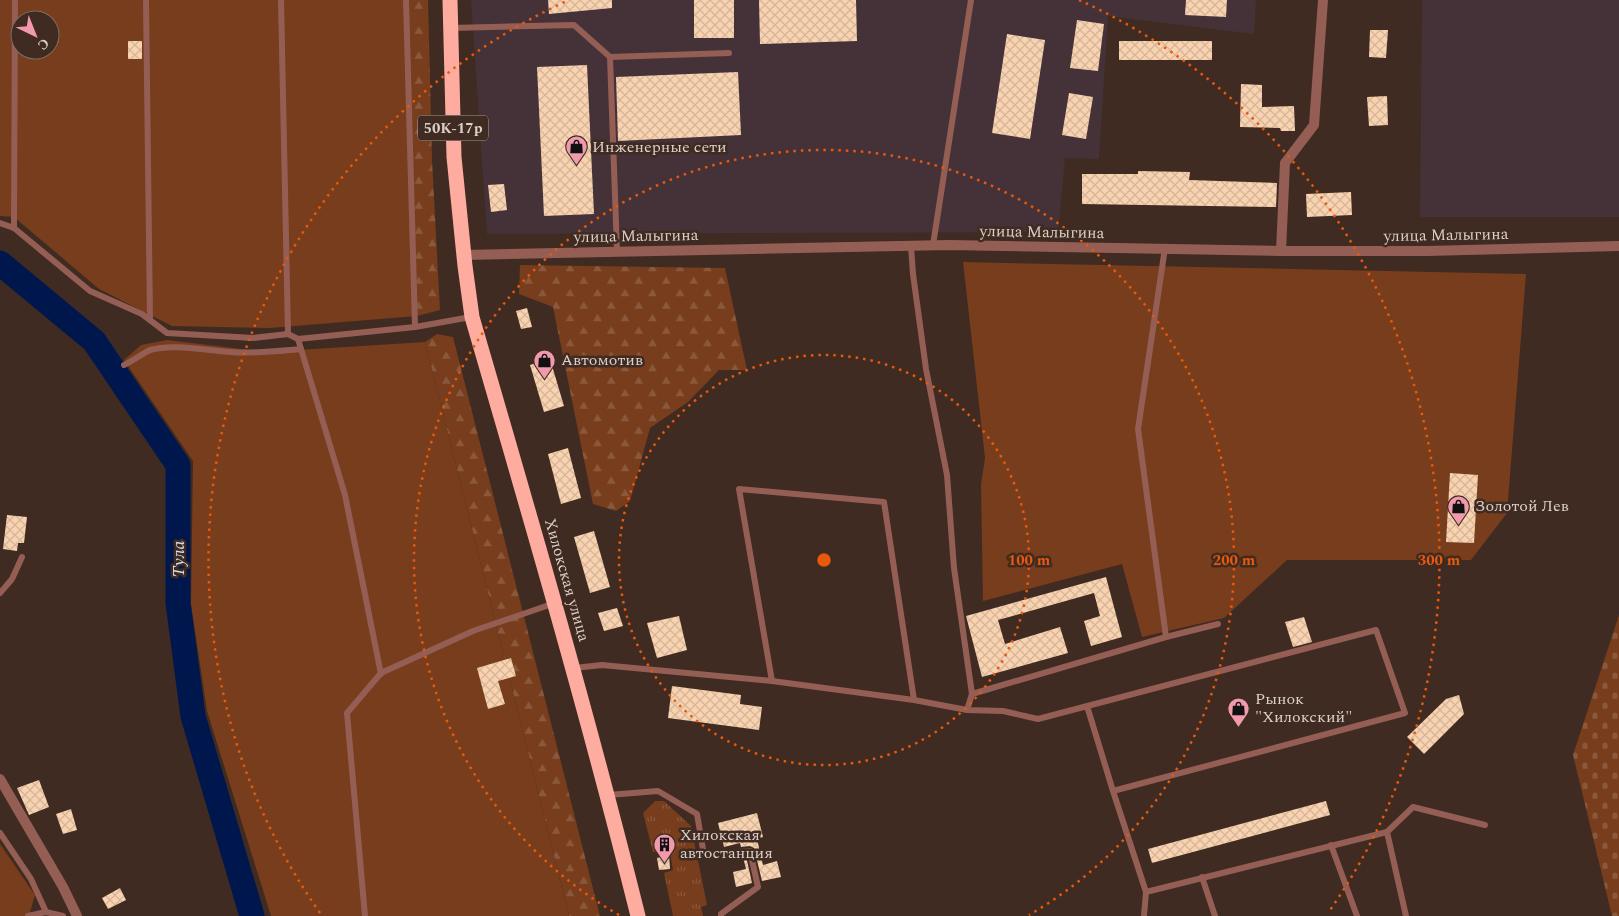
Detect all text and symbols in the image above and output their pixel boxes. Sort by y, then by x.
north arrow [10,10,60,60]
text: С [33,33,54,55]
road number: 50К-17р [418,116,488,140]
shop icon: Инженерные сети [564,135,588,166]
place label: Инженерные сети [592,135,727,159]
street label: улица Малыгина [978,219,1105,245]
street label: улица Малыгина [1382,222,1509,248]
street label: улица Малыгина [572,223,699,249]
shop icon: Автомотив [533,348,557,379]
place label: Автомотив [561,348,643,372]
shop icon: Золотой Лев [1447,494,1471,525]
place label: Золотой Лев [1475,494,1569,518]
street label: Хилокская улица [538,516,596,645]
water label: Тула [165,541,192,577]
text: 100 m [1008,549,1051,572]
text: 200 m [1213,549,1256,572]
text: 300 m [1418,549,1461,572]
centre of rings [815,551,833,569]
place label: Рынок "Хилокский" [1255,687,1352,729]
shop icon: Рынок "Хилокский" [1227,696,1251,727]
place label: Хилокская автостанция [680,823,773,865]
building icon: Хилокская автостанция [652,832,676,863]

